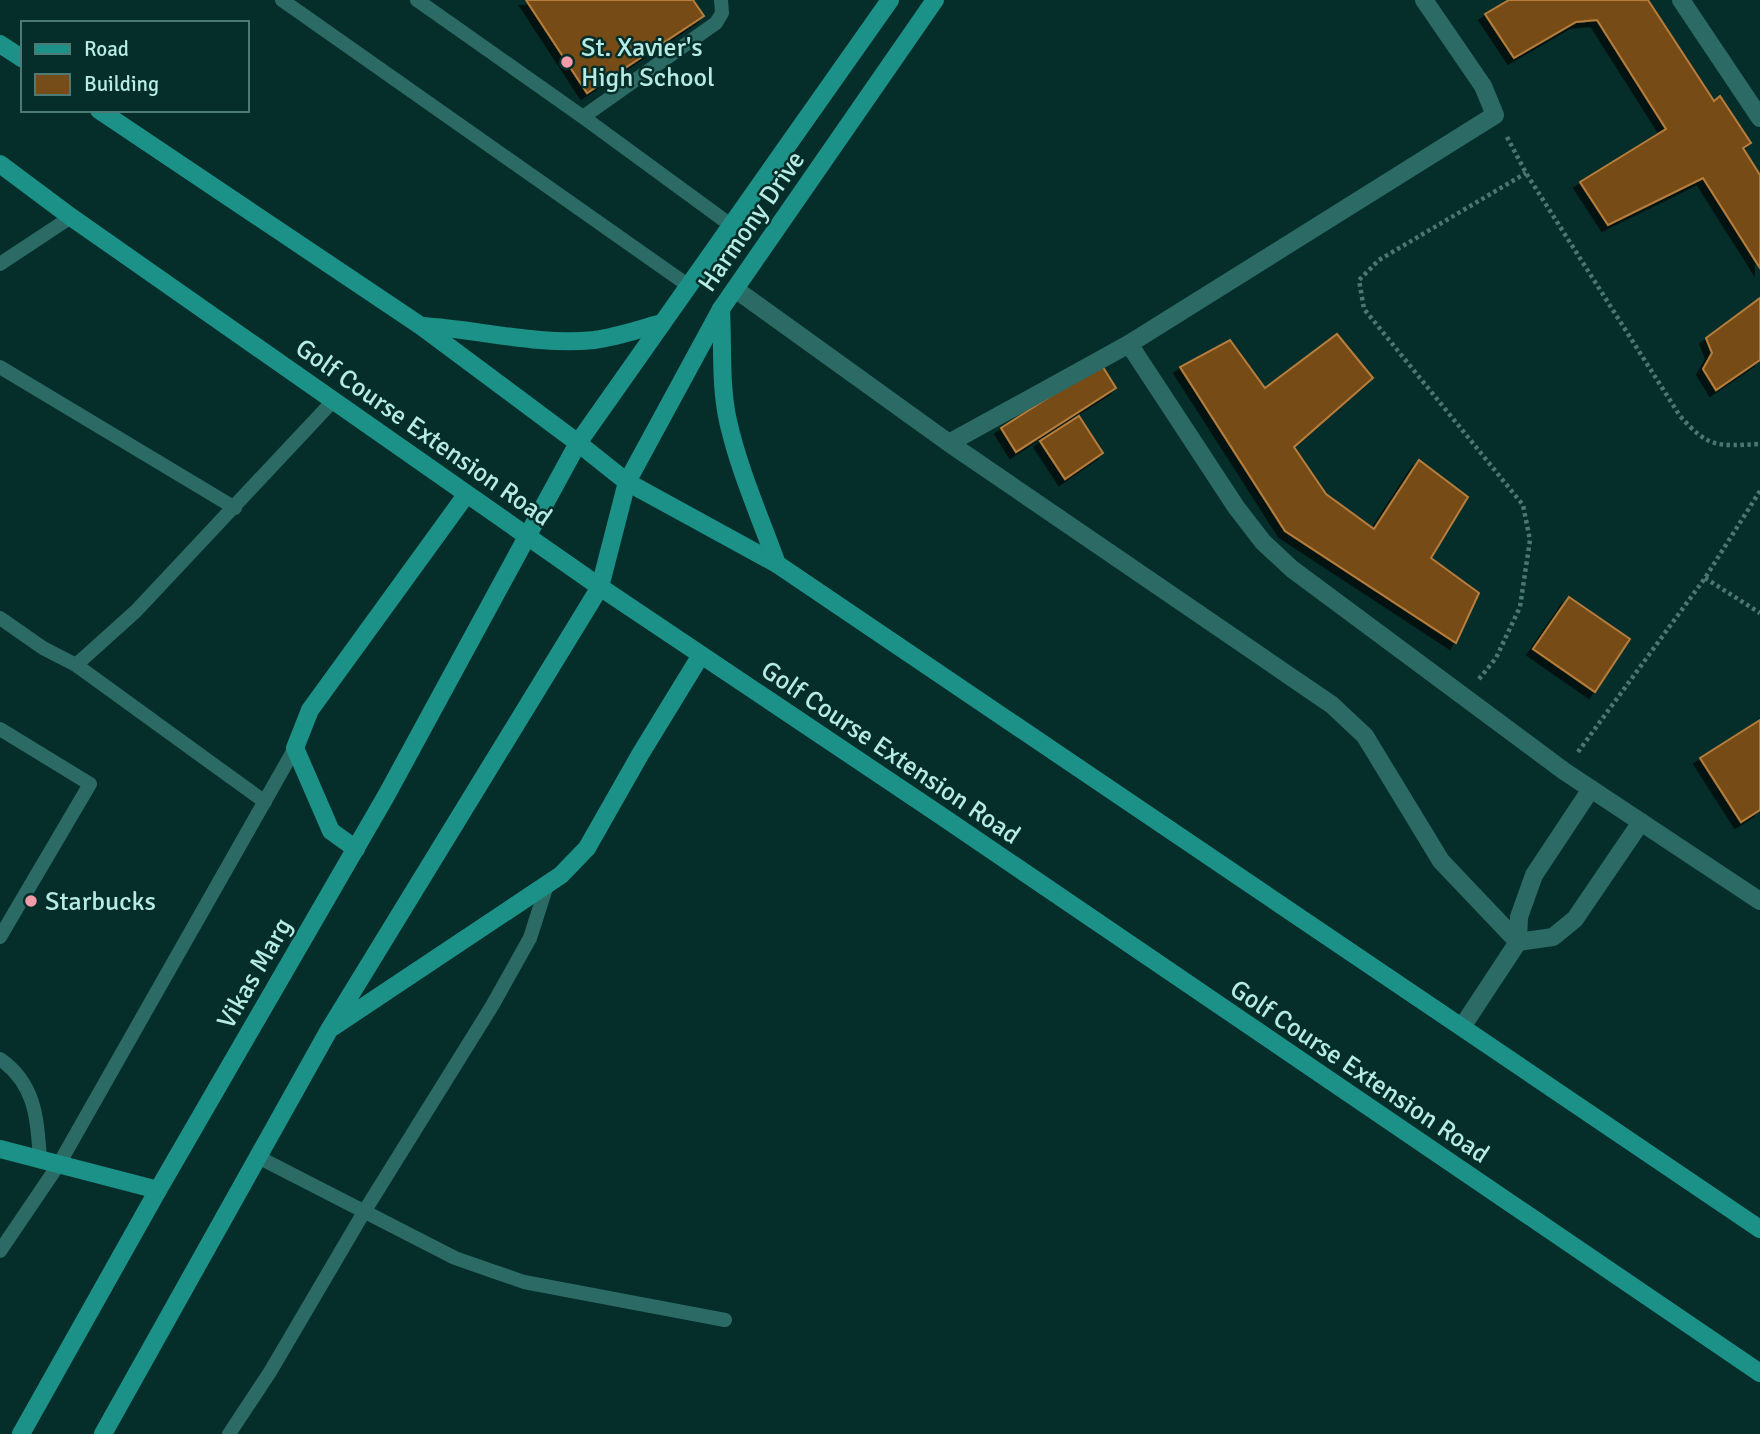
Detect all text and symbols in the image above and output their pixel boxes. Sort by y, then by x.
legend [21,21,248,112]
place label: St. Xavier's High School [581,32,715,94]
text: Road [84,36,129,62]
marker: St. Xavier's High School [559,54,575,70]
text: Building [84,71,159,97]
street label: Harmony Drive [692,145,812,298]
street label: Golf Course Extension Road [289,332,558,534]
street label: Golf Course Extension Road [755,654,1026,851]
place label: Starbucks [45,886,156,918]
marker: Starbucks [23,893,39,909]
street label: Vikas Marg [210,912,299,1035]
street label: Golf Course Extension Road [1224,973,1495,1170]

